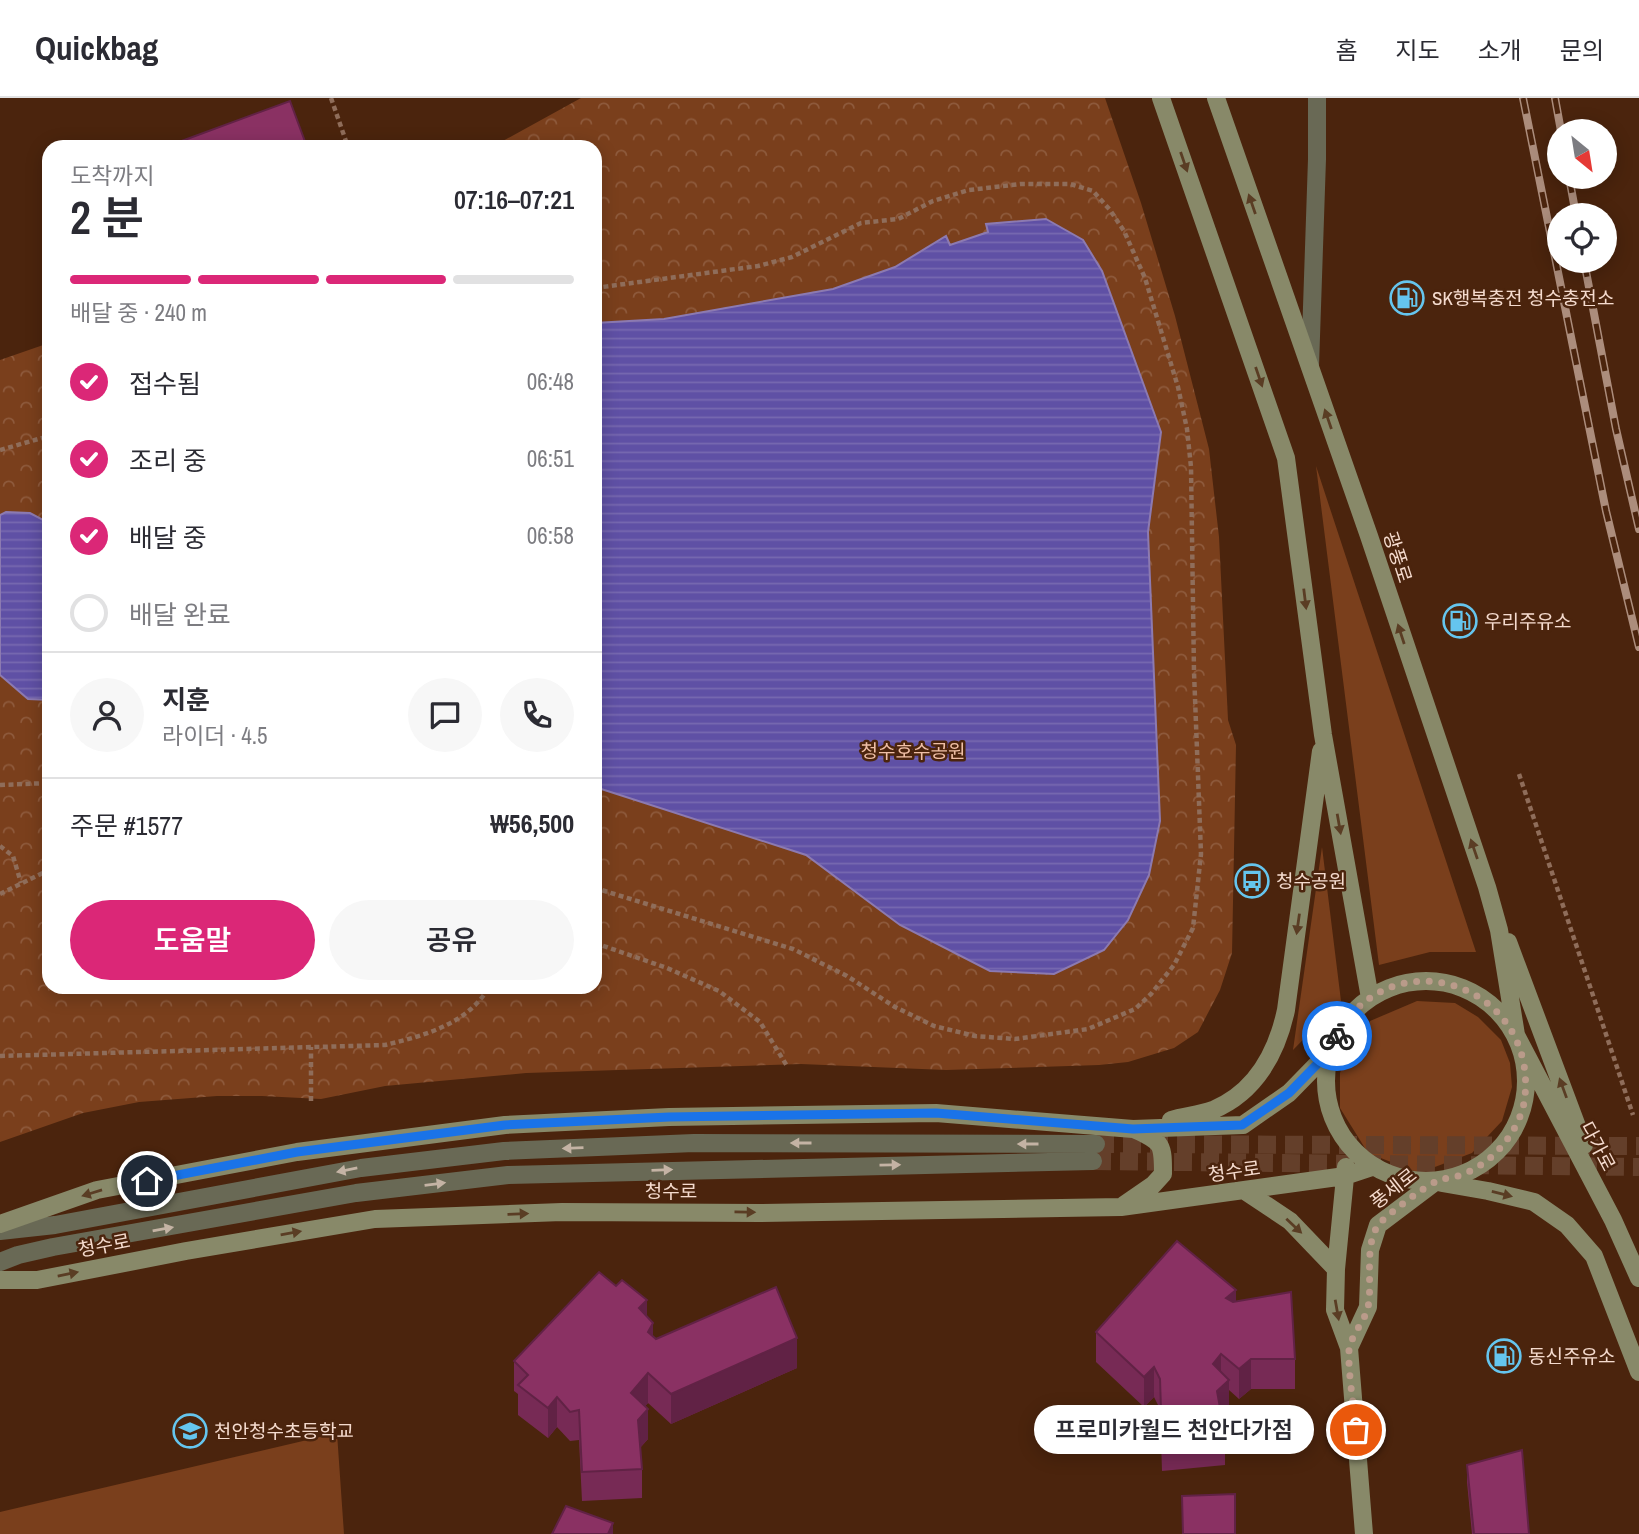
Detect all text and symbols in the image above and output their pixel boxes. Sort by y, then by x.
text: Quickbag [35,26,158,70]
text: 홈 [1335,34,1357,66]
text: 지도 [1395,34,1440,66]
text: 소개 [1478,34,1522,66]
text: 문의 [1560,34,1604,66]
north arrow [1547,119,1617,189]
map controls [1547,119,1617,273]
one-way arrow [1178,152,1189,173]
text: 도착까지 [70,160,155,191]
text: 07:16–07:21 [454,182,574,217]
text: 2 분 [70,186,144,248]
one-way arrow [1246,194,1257,215]
button: locate [1547,203,1617,273]
fuel station icon: SK행복충전 청수충전소 [1388,279,1426,317]
place label: SK행복충전 청수충전소 [1432,285,1614,311]
text: 배달 중 · 240 m [70,297,207,328]
icon: check [70,363,108,401]
text: 접수됨 [129,366,201,401]
text: 06:48 [527,366,574,397]
one-way arrow [1254,367,1265,388]
one-way arrow [1322,408,1333,429]
icon: check [70,440,108,478]
text: 조리 중 [129,443,207,478]
text: 06:51 [527,443,574,474]
icon: check [70,517,108,555]
text: 배달 중 [129,520,207,555]
text: 06:58 [527,520,574,551]
street label: 광풍로 [1378,528,1418,586]
one-way arrow [1299,588,1310,610]
text: 배달 완료 [129,597,231,632]
fuel station icon: 우리주유소 [1441,602,1479,640]
place label: 우리주유소 [1484,608,1571,634]
one-way arrow [1396,623,1406,644]
button: person [70,678,144,752]
button: chat [408,678,482,752]
button: phone [500,678,574,752]
text: 지훈 [162,682,210,717]
text: 라이더 · 4.5 [162,720,267,751]
park label: 청수호수공원 [861,738,965,764]
text: ₩56,500 [490,806,574,841]
text: 주문 #1577 [70,808,183,843]
one-way arrow [1334,813,1345,835]
one-way arrow [1468,839,1479,860]
bus stop icon: 청수공원 [1233,862,1271,900]
place label: 청수공원 [1276,868,1346,894]
button: 도움말 [70,900,315,980]
button: 공유 [329,900,574,980]
one-way arrow [1292,913,1303,935]
courier [1302,1001,1372,1071]
icon: bike [1318,1017,1356,1055]
one-way arrow [1557,1078,1568,1099]
street label: 다가로 [1574,1117,1622,1175]
one-way arrow [789,1137,811,1149]
one-way arrow [1017,1138,1039,1150]
one-way arrow [562,1142,584,1153]
pin [117,1151,177,1211]
street label: 청수로 [1206,1154,1262,1188]
one-way arrow [879,1159,901,1171]
icon: home [128,1162,166,1200]
street label: 풍세로 [1364,1162,1422,1214]
one-way arrow [651,1164,673,1176]
one-way arrow [336,1165,358,1176]
one-way arrow [424,1178,446,1189]
street label: 청수로 [645,1178,697,1204]
one-way arrow [81,1188,102,1198]
one-way arrow [1491,1189,1513,1200]
one-way arrow [734,1207,756,1218]
one-way arrow [507,1208,529,1219]
one-way arrow [1285,1218,1303,1234]
one-way arrow [152,1223,174,1234]
street label: 청수로 [76,1227,132,1263]
one-way arrow [281,1227,303,1238]
one-way arrow [57,1268,79,1279]
one-way arrow [1332,1299,1343,1321]
fuel station icon: 동신주유소 [1485,1337,1523,1375]
place label: 동신주유소 [1528,1343,1615,1369]
pin [1326,1400,1386,1460]
callout: 프로미카월드 천안다가점 [1034,1406,1314,1454]
icon: bag [1337,1411,1375,1449]
school or university icon: 천안청수초등학교 [171,1412,209,1450]
text: 프로미카월드 천안다가점 [1055,1414,1293,1445]
place label: 천안청수초등학교 [214,1418,354,1444]

